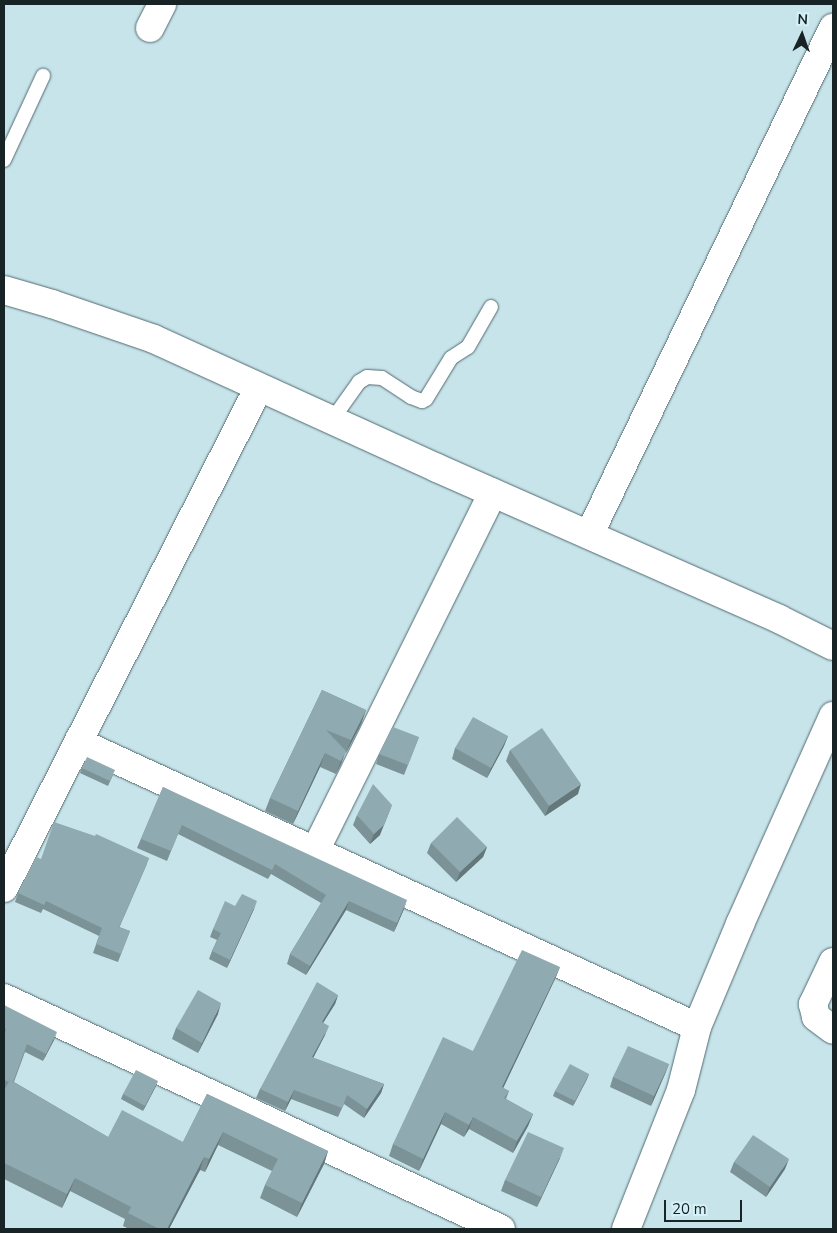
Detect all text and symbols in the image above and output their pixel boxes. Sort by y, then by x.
north arrow [777,10,827,60]
text: N [797,10,809,29]
scale bar [667,1190,744,1222]
text: 20 m [672,1199,707,1219]

